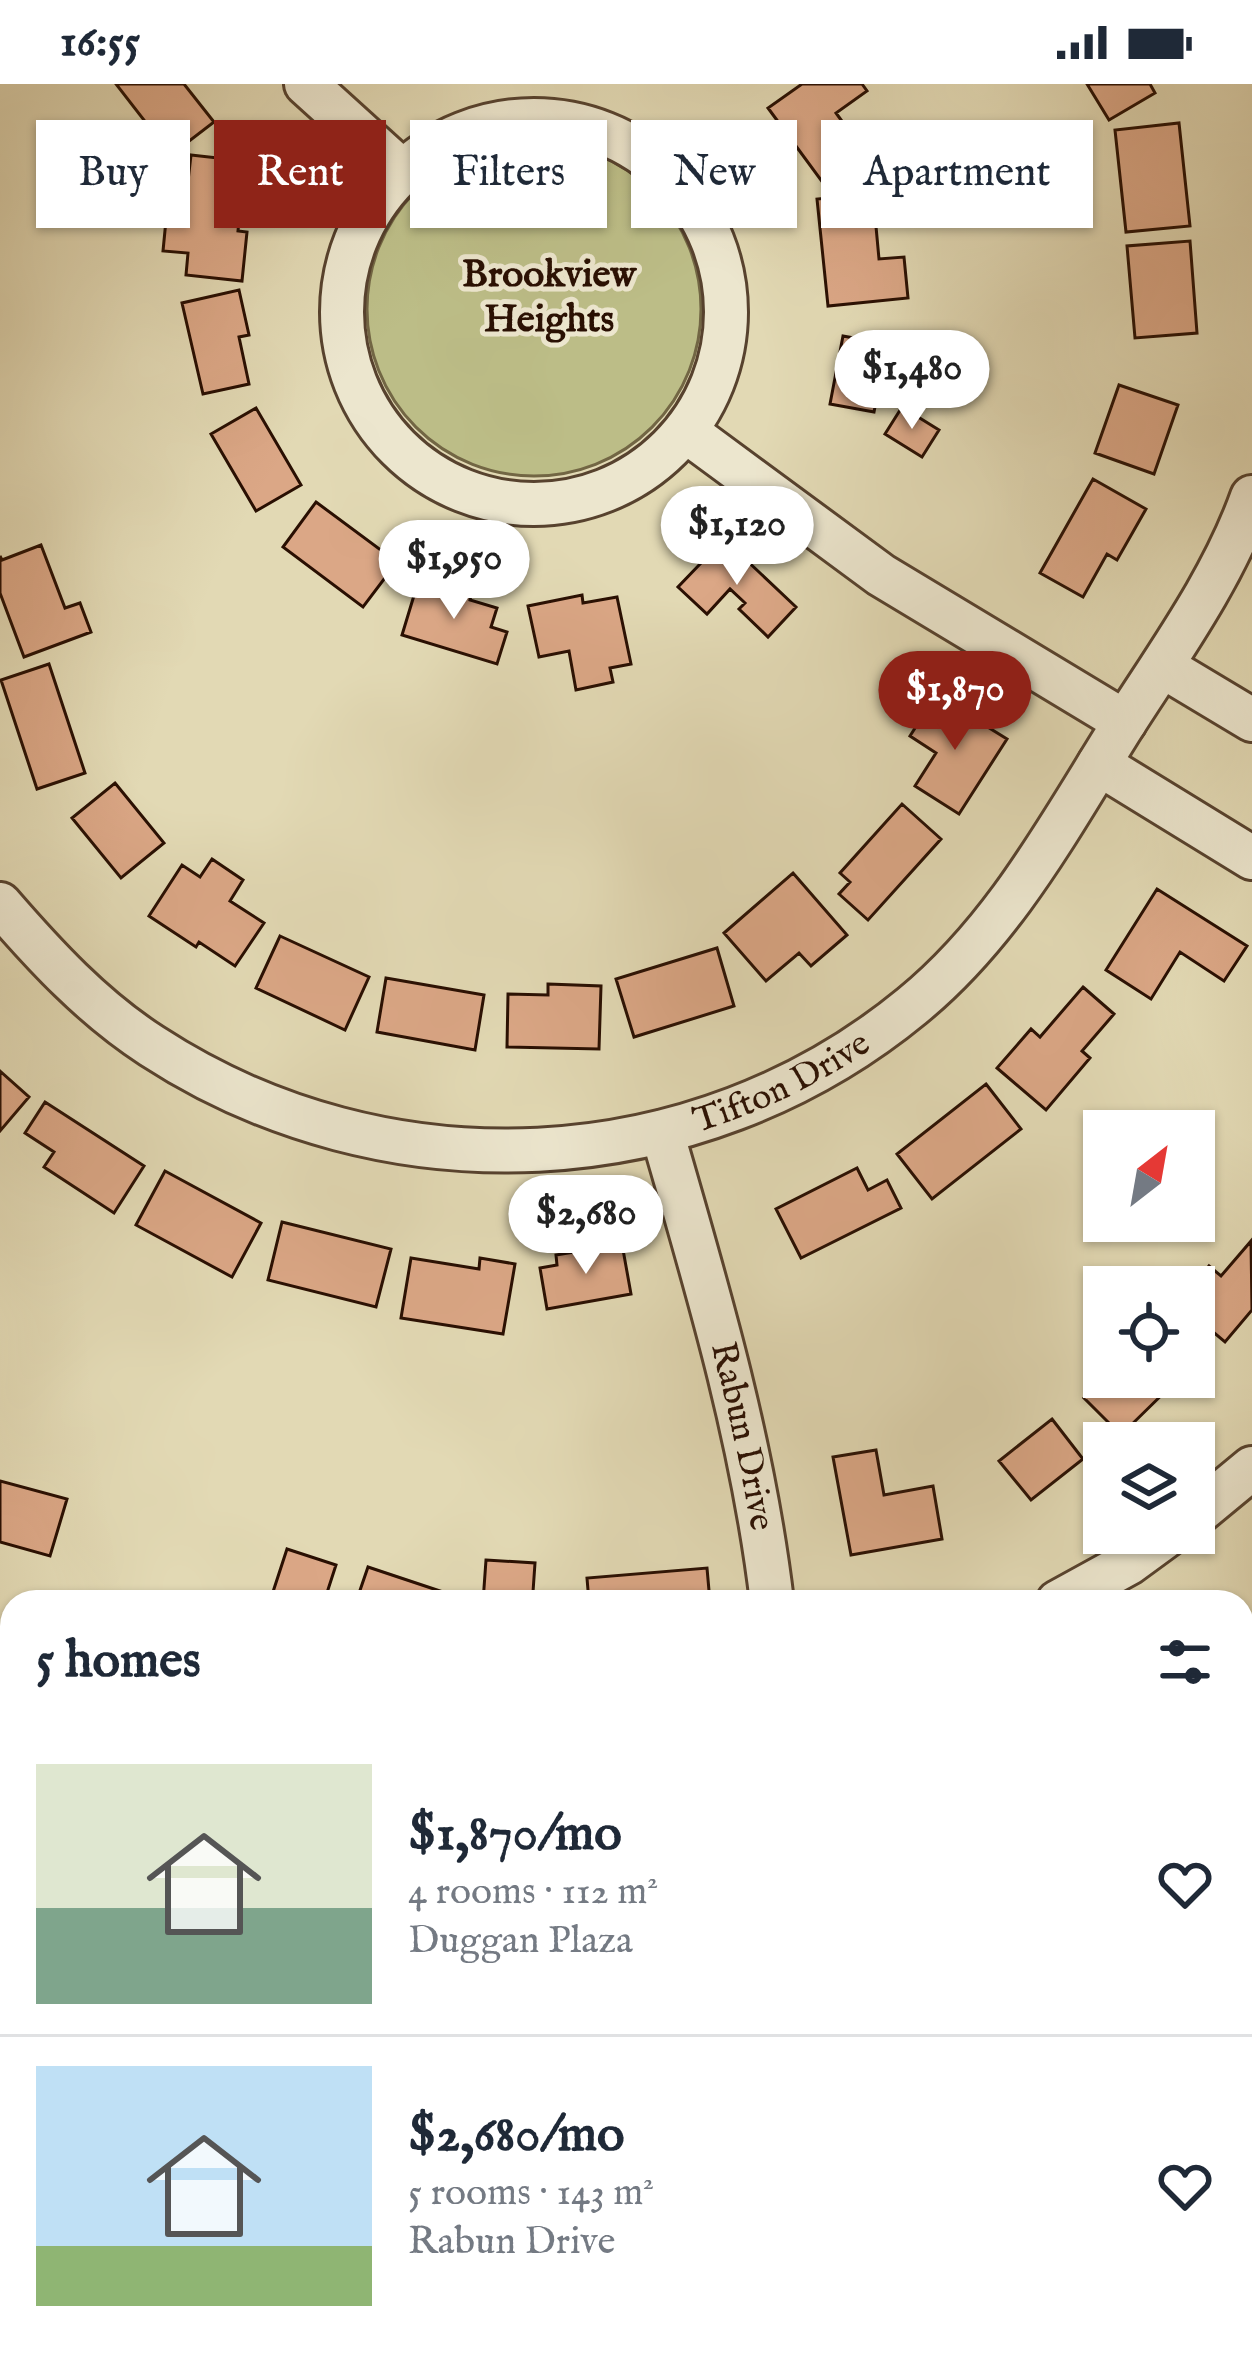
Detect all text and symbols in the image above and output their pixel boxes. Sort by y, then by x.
text: 16:55 [60,14,140,71]
chip: Buy [36,120,190,228]
chip: Rent [214,120,386,228]
chip: Filters [410,120,607,228]
chip: New [631,120,797,228]
chip: Apartment [821,120,1093,228]
district label: Brookview Heights [462,251,637,345]
pin: $1,480 [814,330,1010,432]
text: $1,480 [861,344,963,393]
pin: $1,120 [639,486,835,588]
text: $1,120 [688,500,786,549]
pin: $1,950 [356,520,552,622]
text: $1,950 [406,534,502,583]
pin: $1,870 [857,651,1053,753]
text: $1,870 [905,665,1005,714]
street label: Tifton Drive [687,1021,879,1144]
north arrow [1083,1110,1215,1242]
map controls [1083,1110,1215,1554]
pin: $2,680 [488,1175,684,1277]
text: $2,680 [535,1189,637,1238]
button: locate [1083,1266,1215,1398]
street label: Rabun Drive [699,1337,784,1534]
button: layers [1083,1422,1215,1554]
icon: filters [1152,1629,1218,1695]
text: 5 homes [36,1630,201,1695]
text: $1,870/mo [408,1803,622,1868]
icon: home [132,1812,276,1956]
icon: heart [1152,1851,1218,1917]
text: 4 rooms · 112 m² [408,1868,658,1917]
text: Duggan Plaza [408,1917,633,1966]
text: $2,680/mo [408,2104,624,2169]
icon: home [132,2114,276,2258]
icon: heart [1152,2153,1218,2219]
text: 5 rooms · 143 m² [408,2169,654,2218]
text: Rabun Drive [408,2218,615,2267]

